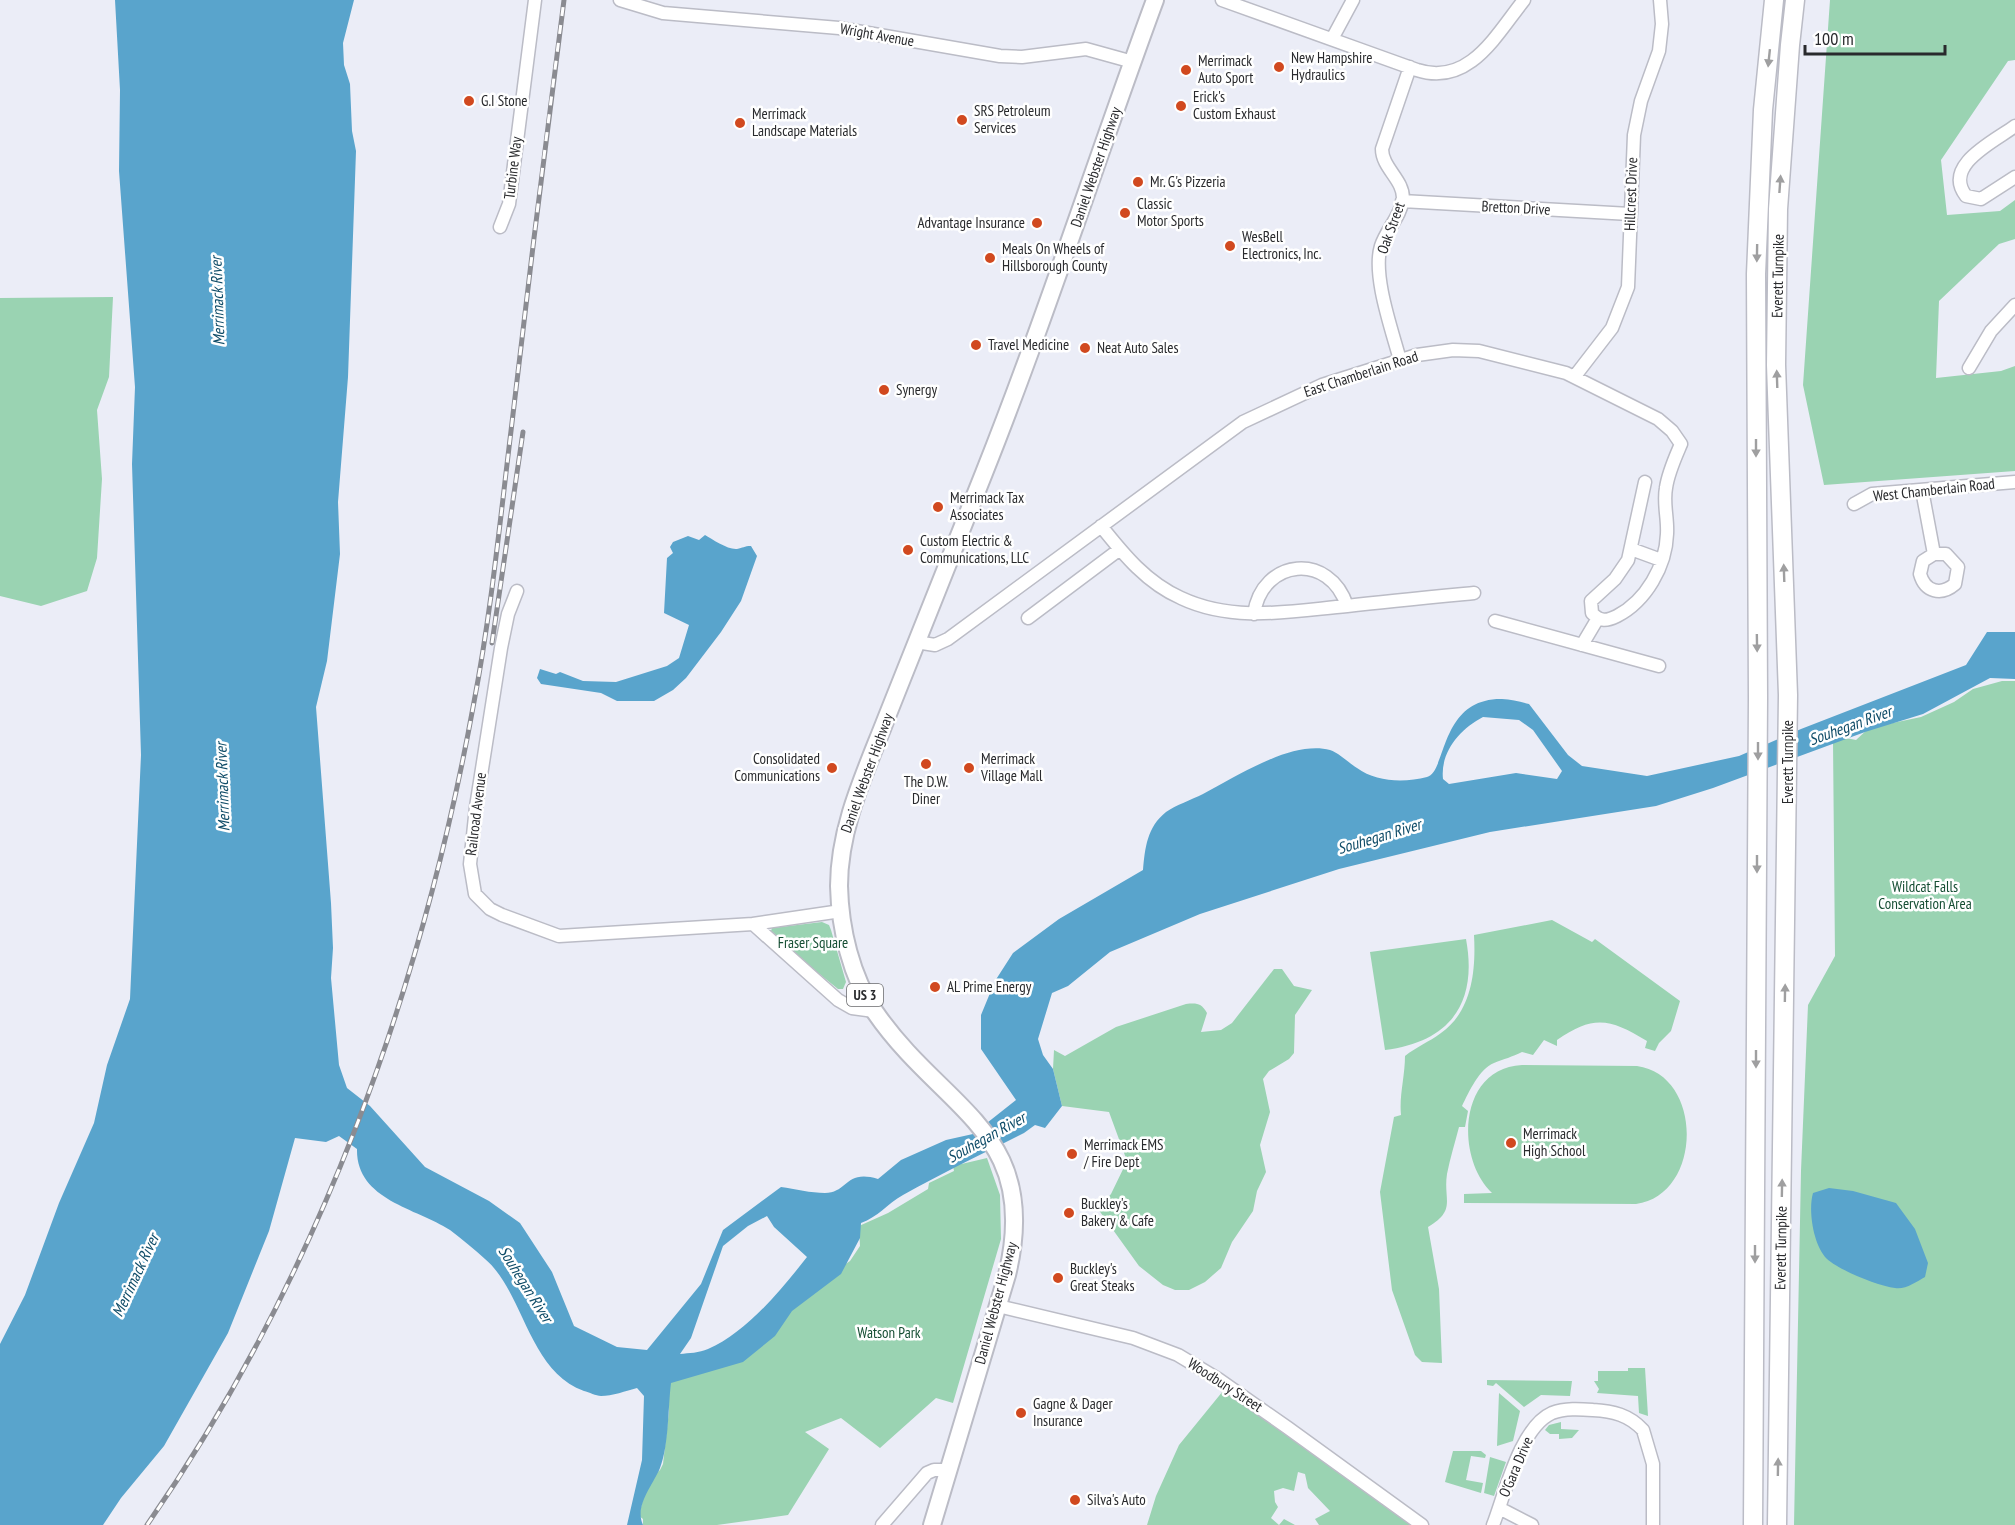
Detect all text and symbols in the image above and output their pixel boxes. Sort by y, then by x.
scale bar [1805,18,1944,56]
street label: Wright Avenue [839,19,916,50]
text: 100 m [1814,27,1854,50]
place label: New Hampshire Hydraulics [1291,48,1372,84]
one-way arrow [1764,49,1774,68]
place label: Merrimack Auto Sport [1198,51,1253,87]
marker: New Hampshire Hydraulics [1272,60,1286,74]
marker: Merrimack Auto Sport [1179,63,1193,77]
place label: Erick's Custom Exhaust [1193,87,1276,123]
place label: G.I Stone [481,91,527,110]
marker: G.I Stone [462,94,476,108]
marker: Erick's Custom Exhaust [1174,99,1188,113]
place label: SRS Petroleum Services [974,101,1050,137]
place label: Merrimack Landscape Materials [752,104,857,140]
street label: Daniel Webster Highway [1066,104,1125,230]
marker: SRS Petroleum Services [955,113,969,127]
marker: Merrimack Landscape Materials [733,116,747,130]
street label: Turbine Way [499,135,526,200]
street label: Hillcrest Drive [1620,157,1641,231]
place label: Mr. G's Pizzeria [1150,172,1226,191]
one-way arrow [1775,174,1785,193]
marker: Mr. G's Pizzeria [1131,175,1145,189]
place label: Classic Motor Sports [1137,194,1204,230]
street label: Bretton Drive [1481,196,1551,219]
street label: Oak Street [1372,199,1409,256]
marker: Classic Motor Sports [1118,206,1132,220]
place label: Advantage Insurance [917,213,1025,232]
marker: Advantage Insurance [1030,216,1044,230]
place label: WesBell Electronics, Inc. [1242,227,1322,263]
street label: Everett Turnpike [1767,234,1788,318]
place label: Meals On Wheels of Hillsborough County [1002,239,1108,275]
marker: WesBell Electronics, Inc. [1223,239,1237,253]
one-way arrow [1752,243,1762,262]
marker: Meals On Wheels of Hillsborough County [983,251,997,265]
water label: Merrimack River [205,254,229,346]
place label: Travel Medicine [988,335,1069,354]
marker: Travel Medicine [969,338,983,352]
place label: Neat Auto Sales [1097,338,1179,357]
marker: Neat Auto Sales [1078,341,1092,355]
street label: East Chamberlain Road [1301,346,1420,401]
one-way arrow [1772,369,1782,388]
place label: Synergy [896,380,937,399]
marker: Synergy [877,383,891,397]
one-way arrow [1751,438,1761,457]
street label: West Chamberlain Road [1872,474,1996,505]
place label: Merrimack Tax Associates [950,488,1024,524]
marker: Merrimack Tax Associates [931,500,945,514]
place label: Custom Electric & Communications, LLC [920,531,1029,567]
marker: Custom Electric & Communications, LLC [901,543,915,557]
one-way arrow [1779,564,1788,583]
one-way arrow [1752,633,1762,652]
water label: Souhegan River [1806,700,1896,749]
street label: Daniel Webster Highway [836,710,897,835]
street label: Everett Turnpike [1778,720,1797,804]
water label: Merrimack River [210,740,234,832]
one-way arrow [1753,742,1762,761]
place label: Consolidated Communications [734,749,820,785]
place label: Merrimack Village Mall [980,749,1043,785]
marker: The D.W. Diner [919,757,933,771]
marker: Consolidated Communications [825,761,839,775]
marker: Merrimack Village Mall [962,761,976,775]
street label: Railroad Avenue [461,771,490,857]
place label: The D.W. Diner [904,772,949,808]
water label: Souhegan River [1335,813,1426,858]
one-way arrow [1752,854,1762,873]
park label: Wildcat Falls Conservation Area [1878,877,1972,913]
park label: Fraser Square [778,933,848,952]
place label: AL Prime Energy [947,977,1032,996]
marker: AL Prime Energy [928,980,942,994]
one-way arrow [1780,983,1790,1002]
road number: US 3 [847,984,883,1006]
one-way arrow [1751,1049,1761,1068]
water label: Souhegan River [943,1106,1031,1167]
place label: Merrimack High School [1523,1124,1586,1160]
place label: Merrimack EMS / Fire Dept [1083,1135,1163,1171]
marker: Merrimack High School [1504,1136,1518,1150]
marker: Merrimack EMS / Fire Dept [1065,1147,1079,1161]
one-way arrow [1777,1178,1787,1197]
place label: Buckley's Bakery & Cafe [1081,1194,1154,1230]
marker: Buckley's Bakery & Cafe [1062,1206,1076,1220]
street label: Everett Turnpike [1770,1206,1791,1290]
water label: Merrimack River [107,1228,164,1320]
street label: Daniel Webster Highway [970,1239,1021,1366]
water label: Souhegan River [495,1242,559,1328]
one-way arrow [1750,1244,1760,1263]
place label: Buckley's Great Steaks [1070,1259,1135,1295]
marker: Buckley's Great Steaks [1051,1271,1065,1285]
park label: Watson Park [857,1323,921,1342]
street label: Woodbury Street [1184,1353,1266,1416]
place label: Gagne & Dager Insurance [1033,1394,1113,1430]
marker: Gagne & Dager Insurance [1014,1406,1028,1420]
street label: O'Gara Drive [1494,1434,1537,1500]
one-way arrow [1773,1457,1783,1476]
place label: Silva's Auto [1087,1490,1146,1509]
marker: Silva's Auto [1068,1493,1082,1507]

